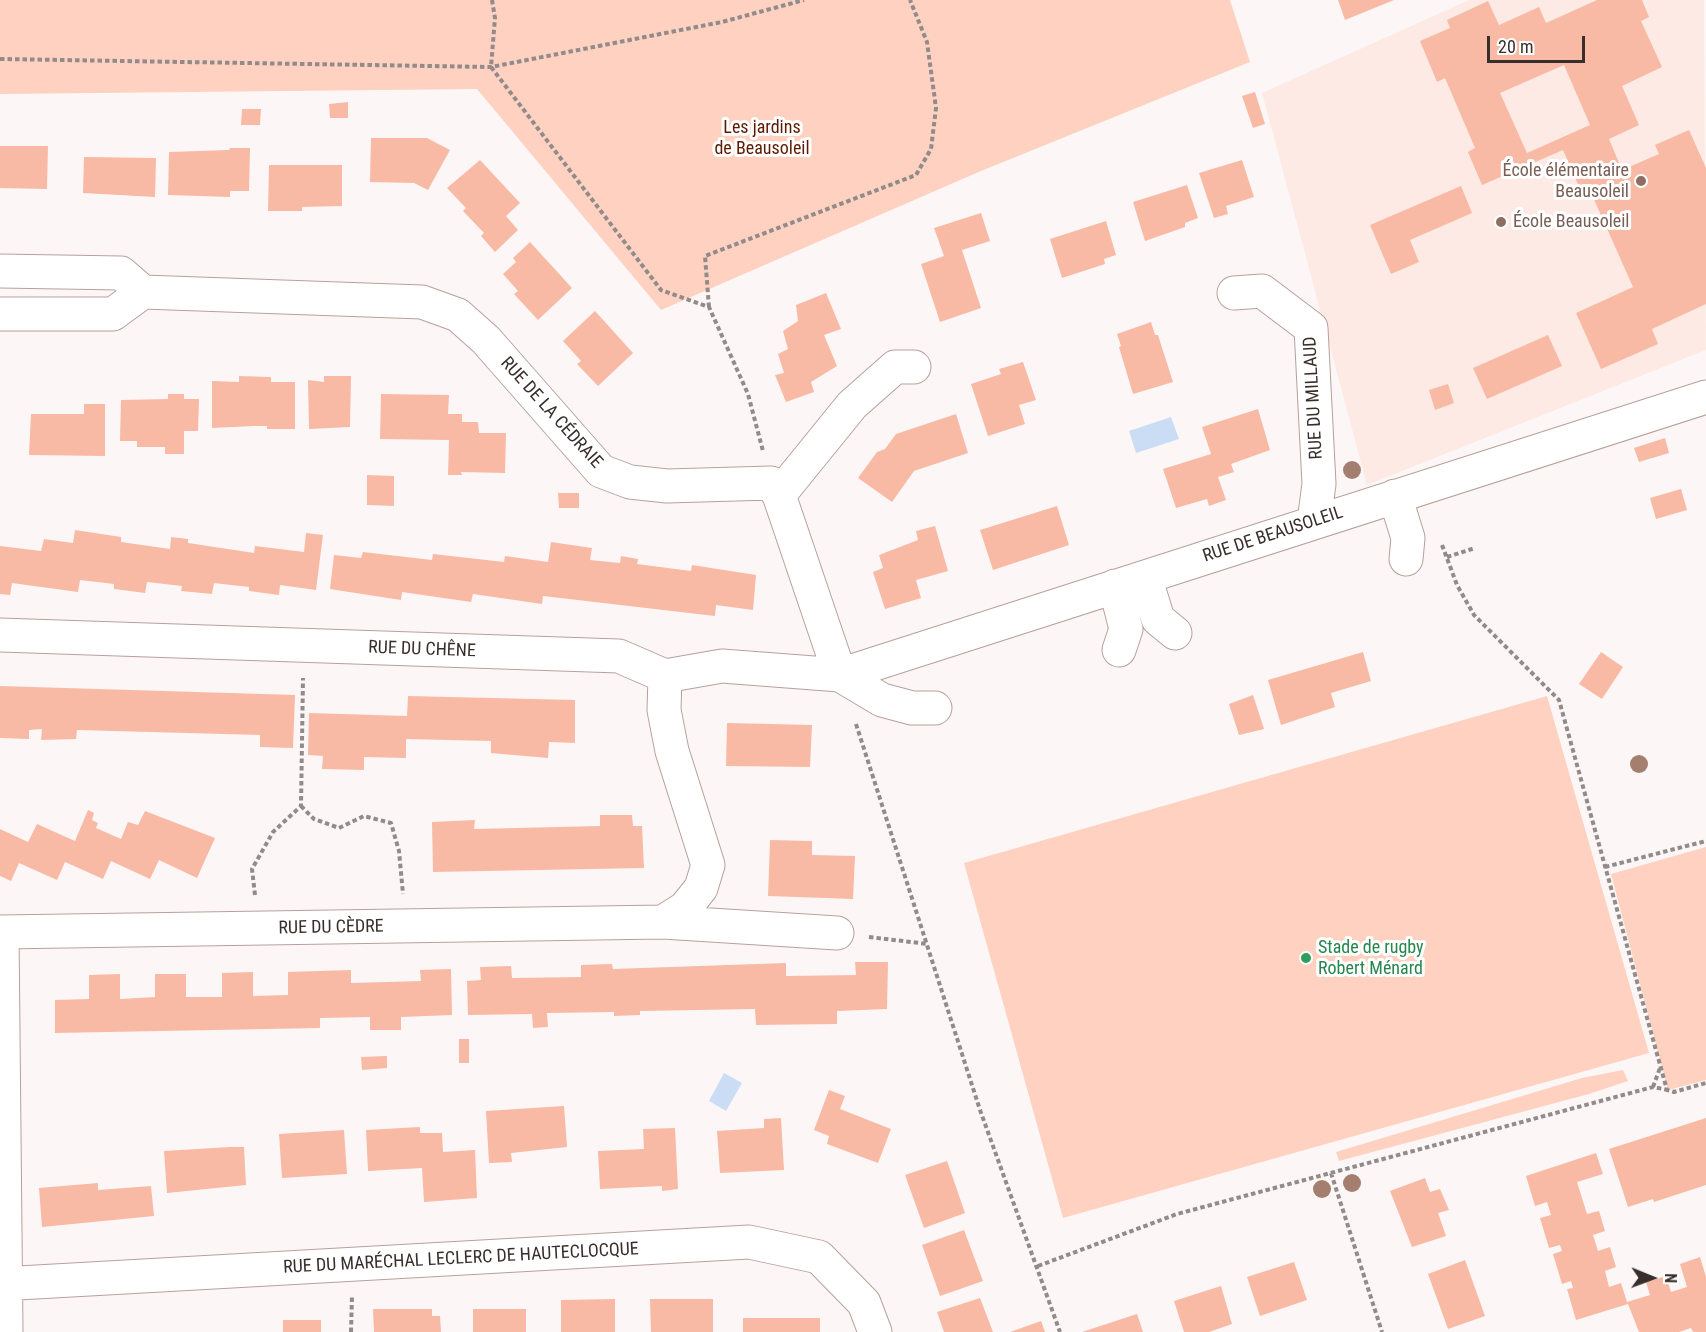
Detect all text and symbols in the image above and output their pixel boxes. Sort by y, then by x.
scale bar [1490,24,1588,62]
text: 20 m [1498,36,1533,57]
park label: Les jardins de Beausoleil [714,117,810,160]
place label: École élémentaire Beausoleil [1503,160,1629,202]
marker: École élémentaire Beausoleil [1634,174,1648,188]
place label: École Beausoleil [1513,211,1629,233]
marker: École Beausoleil [1494,215,1508,229]
street label: RUE DU MILLAUD [1300,336,1328,460]
street label: RUE DE LA CÉDRAIE [495,353,607,473]
street label: RUE DE BEAUSOLEIL [1200,502,1346,568]
street label: RUE DU CHÊNE [368,637,476,663]
street label: RUE DU CÈDRE [278,916,384,940]
place label: Stade de rugby Robert Ménard [1318,937,1424,980]
marker: Stade de rugby Robert Ménard [1299,951,1313,965]
street label: RUE DU MARÉCHAL LECLERC DE HAUTECLOCQUE [283,1239,639,1279]
north arrow [1622,1248,1682,1308]
text: N [1661,1273,1680,1283]

